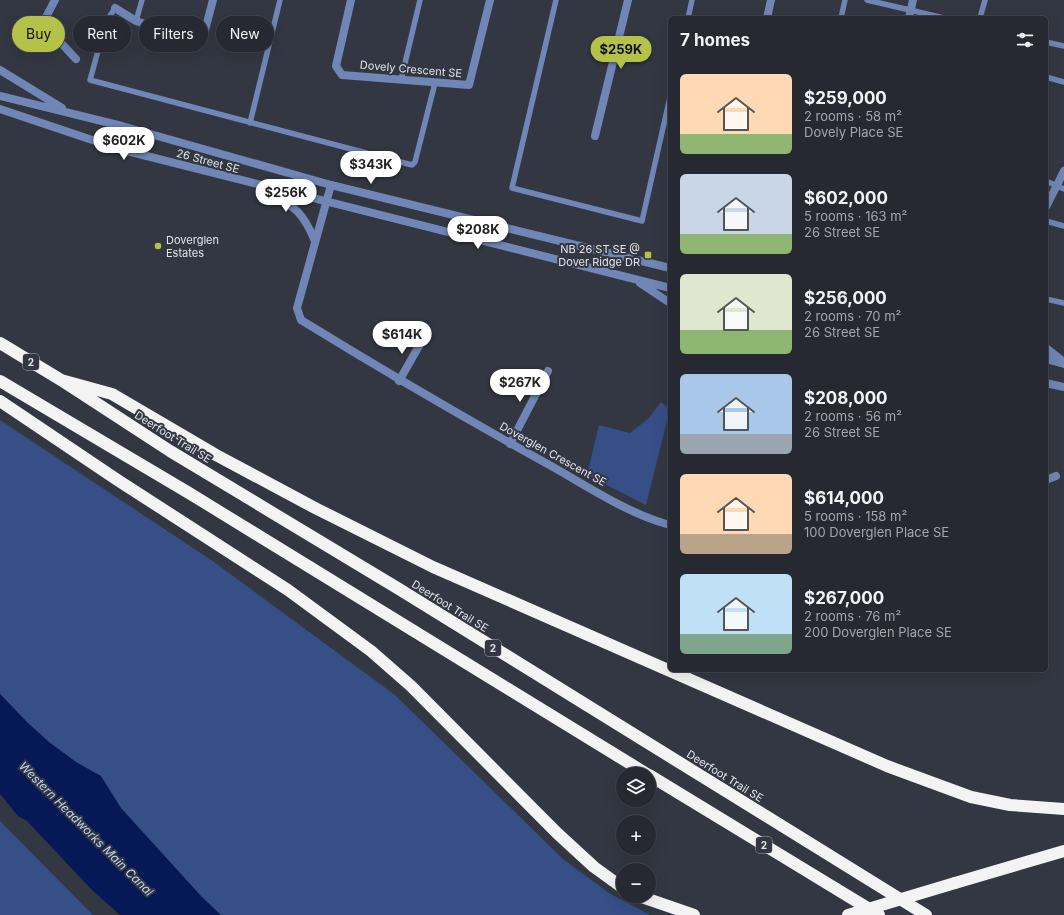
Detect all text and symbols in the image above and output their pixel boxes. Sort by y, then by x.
chip: Buy [12,16,65,52]
chip: Rent [73,16,131,52]
chip: Filters [139,16,208,52]
chip: New [216,16,274,52]
icon: filters [1014,29,1036,51]
text: 7 homes [680,30,750,50]
pin: $259K [593,36,649,70]
text: $259K [600,41,642,57]
street label: Dovely Crescent SE [359,58,463,80]
text: $259,000 [804,88,887,108]
icon: home [712,90,760,138]
text: 2 rooms · 58 m² [804,108,902,124]
text: Dovely Place SE [804,124,903,140]
pin: $602K [96,127,152,161]
text: $602K [102,132,146,148]
street label: 26 Street SE [175,146,241,176]
pin: $343K [343,151,399,185]
text: $343K [349,156,393,172]
pin: $256K [258,179,314,213]
text: $256K [265,184,307,200]
text: $602,000 [804,188,888,208]
icon: home [712,190,760,238]
text: 5 rooms · 163 m² [804,208,907,224]
pin: $208K [450,216,506,250]
text: $208K [456,221,500,237]
text: 26 Street SE [804,224,880,240]
place label: Doverglen Estates [166,233,219,260]
marker: Doverglen Estates [153,241,163,251]
place label: NB 26 ST SE @ Dover Ridge DR [558,242,640,269]
marker: NB 26 ST SE @ Dover Ridge DR [643,250,653,260]
text: $256,000 [804,288,887,308]
icon: home [712,290,760,338]
text: 2 rooms · 70 m² [804,308,901,324]
pin: $614K [374,321,430,355]
text: 26 Street SE [804,324,880,340]
text: $614K [382,326,422,342]
road number: 2 [23,354,39,370]
pin: $267K [492,369,548,403]
text: $267K [499,374,541,390]
text: $208,000 [804,388,888,408]
icon: home [712,390,760,438]
street label: Deerfoot Trail SE [132,408,214,466]
text: 2 rooms · 56 m² [804,408,902,424]
street label: Doverglen Crescent SE [497,419,609,489]
text: 26 Street SE [804,424,880,440]
text: $614,000 [804,488,884,508]
icon: home [712,490,760,538]
text: 5 rooms · 158 m² [804,508,907,524]
text: 100 Doverglen Place SE [804,524,949,540]
street label: Deerfoot Trail SE [409,577,491,635]
text: $267,000 [804,588,884,608]
icon: home [712,590,760,638]
text: 2 rooms · 76 m² [804,608,901,624]
text: 200 Doverglen Place SE [804,624,952,640]
road number: 2 [485,640,501,656]
street label: Deerfoot Trail SE [684,747,766,805]
water label: Western Headworks Main Canal [16,758,157,899]
map controls [616,767,656,903]
button: layers [616,767,656,807]
button: + [616,815,656,855]
road number: 2 [756,837,772,853]
button: − [616,863,656,903]

